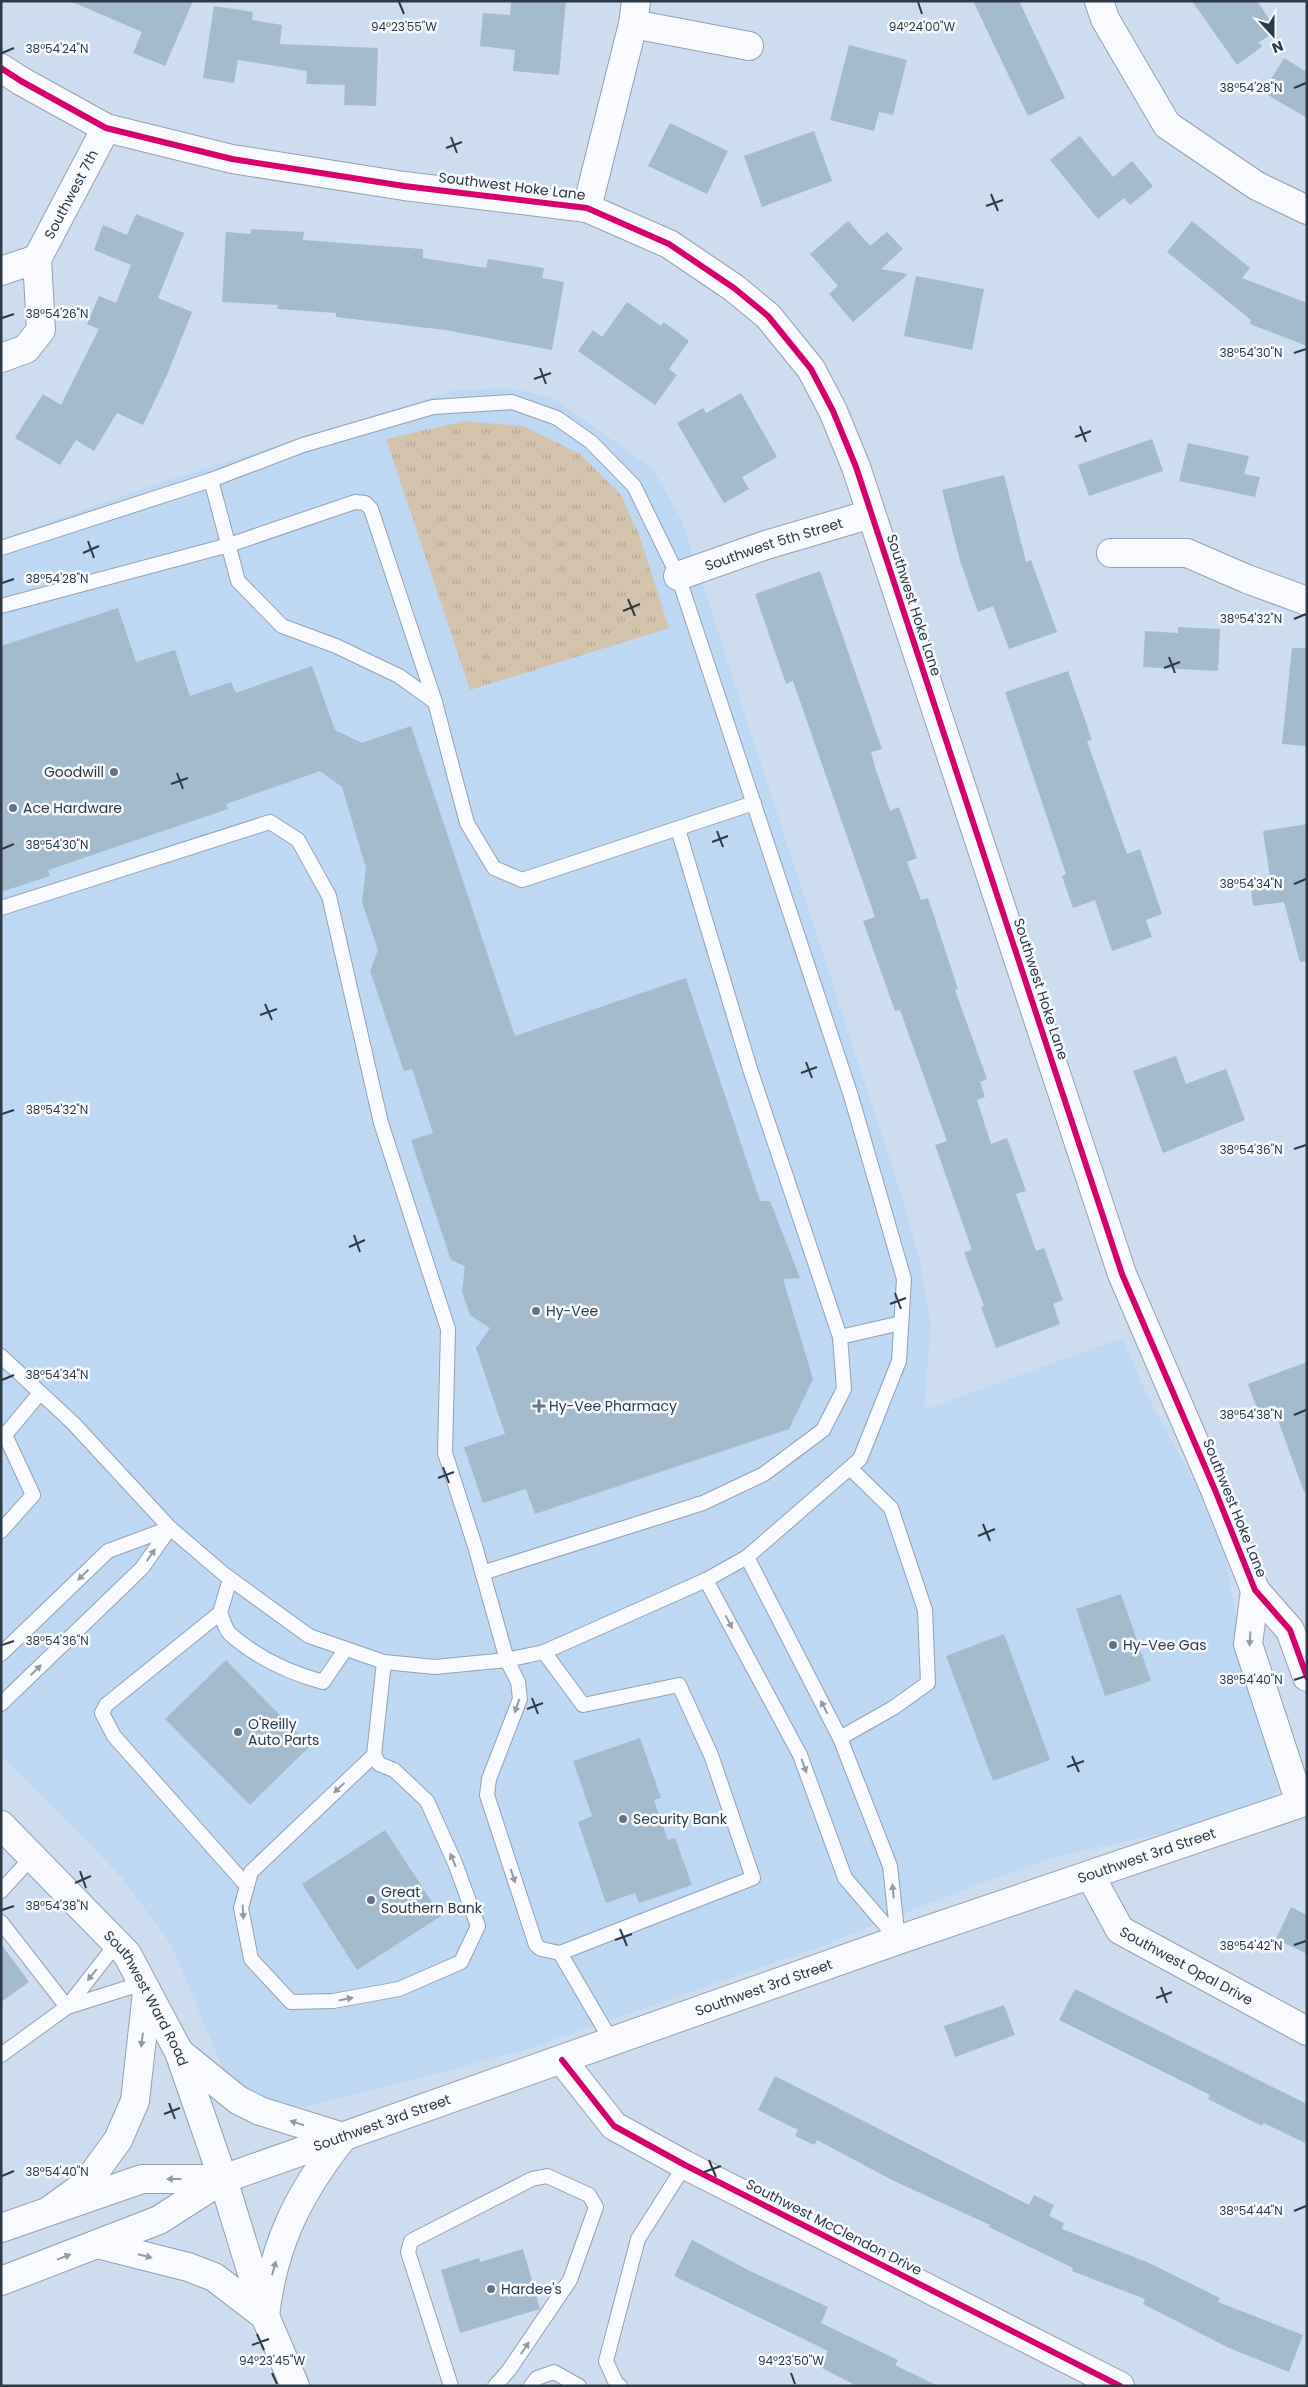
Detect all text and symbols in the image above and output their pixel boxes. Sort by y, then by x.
north arrow [1248,10,1298,60]
text: 94°23'55"W [371,18,437,35]
text: 94°24'00"W [889,18,956,35]
text: N [1269,36,1286,58]
text: 38°54'24"N [26,40,88,57]
text: 38°54'28"N [1220,79,1282,96]
street label: Southwest 7th [39,146,103,242]
street label: Southwest Hoke Lane [437,167,587,205]
text: 38°54'26"N [25,305,89,322]
text: 38°54'30"N [1219,344,1283,361]
street label: Southwest 5th Street [702,513,845,576]
street label: Southwest Hoke Lane [882,532,946,679]
text: 38°54'28"N [26,570,88,587]
text: 38°54'32"N [1220,610,1282,627]
place label: Goodwill [44,762,104,782]
marker: Goodwill [108,766,120,778]
place label: Ace Hardware [23,798,122,818]
marker: Ace Hardware [7,802,19,814]
text: 38°54'30"N [25,836,89,853]
text: 38°54'34"N [1219,875,1283,892]
street label: Southwest Hoke Lane [1009,916,1073,1063]
text: 38°54'32"N [26,1101,88,1118]
text: 38°54'36"N [1219,1141,1283,1158]
place label: Hy-Vee [546,1301,598,1321]
marker: Hy-Vee [530,1305,542,1317]
text: 38°54'34"N [25,1366,89,1383]
place label: Hy-Vee Pharmacy [549,1396,677,1416]
marker: Hy-Vee Pharmacy [533,1400,545,1412]
text: 38°54'38"N [1219,1406,1283,1423]
street label: Southwest Hoke Lane [1198,1436,1272,1581]
one-way arrow [146,1549,156,1562]
one-way arrow [77,1569,89,1581]
one-way arrow [725,1615,733,1630]
one-way arrow [1245,1631,1253,1647]
text: 38°54'36"N [25,1632,89,1649]
place label: Hy-Vee Gas [1123,1635,1207,1655]
marker: Hy-Vee Gas [1107,1639,1119,1651]
one-way arrow [30,1664,42,1676]
text: 38°54'40"N [1219,1671,1283,1688]
one-way arrow [513,1699,521,1714]
one-way arrow [820,1700,828,1714]
place label: O'Reilly Auto Parts [248,1714,319,1750]
marker: O'Reilly Auto Parts [232,1726,244,1738]
one-way arrow [801,1759,808,1774]
one-way arrow [333,1782,345,1794]
place label: Security Bank [633,1809,728,1829]
marker: Security Bank [617,1813,629,1825]
street label: Southwest 3rd Street [1075,1823,1218,1888]
one-way arrow [449,1853,457,1867]
one-way arrow [510,1868,517,1883]
place label: Great Southern Bank [381,1882,483,1918]
one-way arrow [889,1883,897,1899]
marker: Great Southern Bank [365,1894,377,1906]
text: 38°54'38"N [25,1897,89,1914]
one-way arrow [239,1904,247,1920]
street label: Southwest Opal Drive [1116,1922,1257,2010]
street label: Southwest Ward Road [99,1926,193,2069]
text: 38°54'42"N [1220,1937,1282,1954]
street label: Southwest 3rd Street [692,1954,835,2021]
one-way arrow [87,1968,97,1982]
one-way arrow [338,1995,354,2003]
one-way arrow [138,2032,146,2048]
street label: Southwest 3rd Street [311,2089,453,2156]
one-way arrow [289,2118,304,2126]
text: 38°54'40"N [25,2163,89,2180]
street label: Southwest McClendon Drive [743,2174,926,2280]
one-way arrow [166,2175,182,2183]
text: 38°54'44"N [1219,2202,1283,2219]
one-way arrow [137,2252,152,2260]
one-way arrow [57,2253,71,2261]
one-way arrow [270,2261,278,2276]
place label: Hardee's [501,2279,562,2299]
marker: Hardee's [485,2283,497,2295]
one-way arrow [520,2341,530,2354]
text: 94°23'45"W [239,2352,305,2369]
text: 94°23'50"W [758,2352,824,2369]

